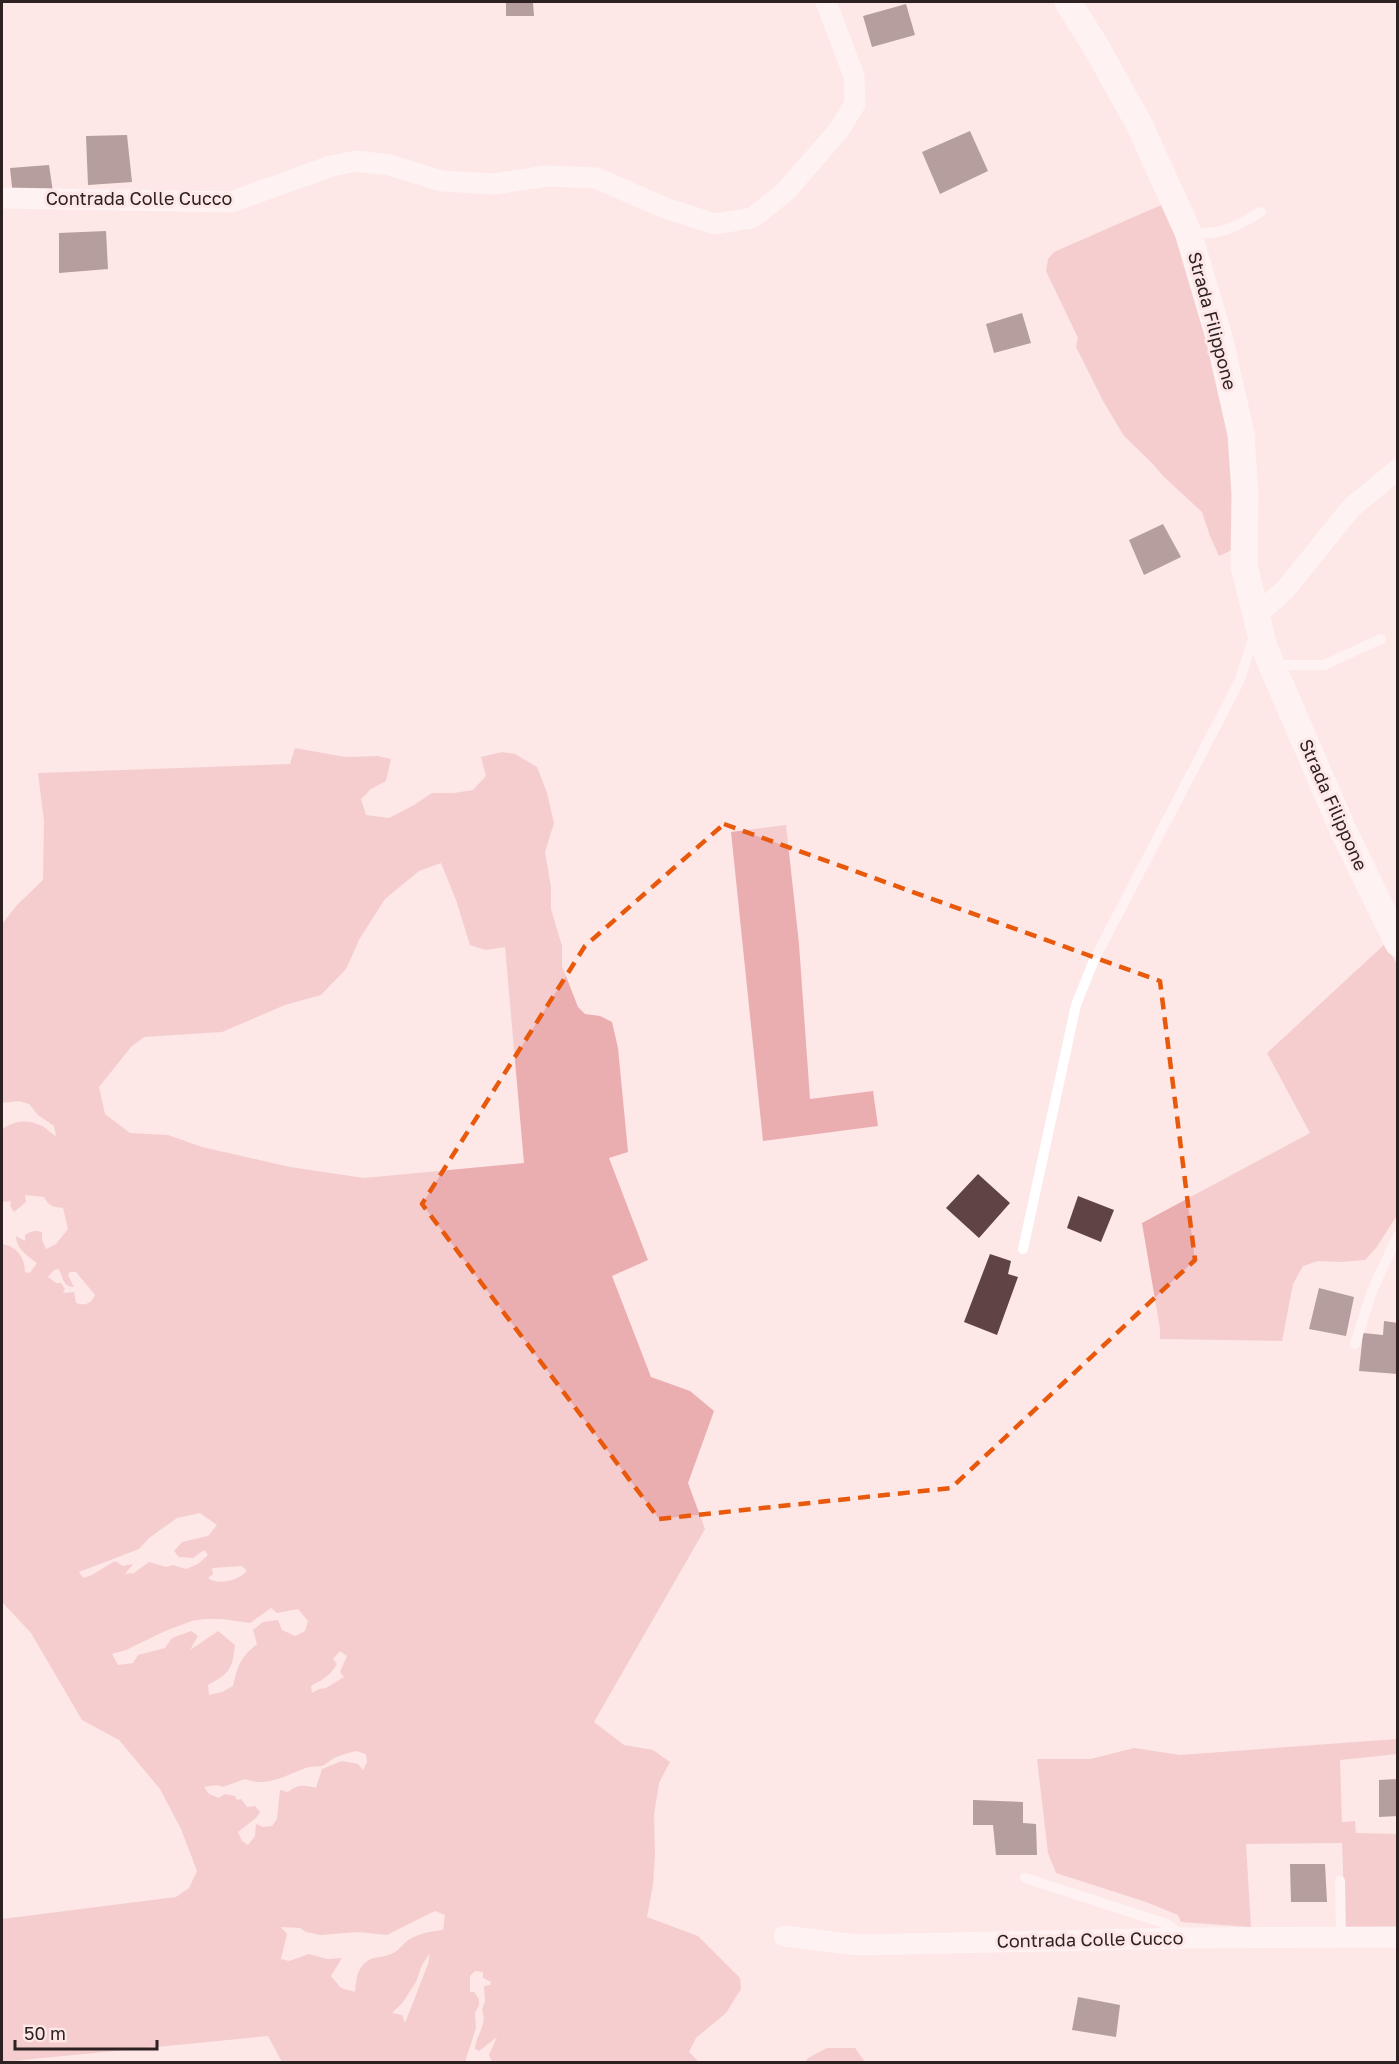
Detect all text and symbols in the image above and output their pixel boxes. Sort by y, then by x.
street label: Contrada Colle Cucco [46,187,232,209]
street label: Strada Filippone [1184,249,1242,392]
street label: Strada Filippone [1295,735,1373,874]
street label: Contrada Colle Cucco [996,1926,1184,1952]
scale bar [15,2013,158,2051]
text: 50 m [24,2022,66,2044]

